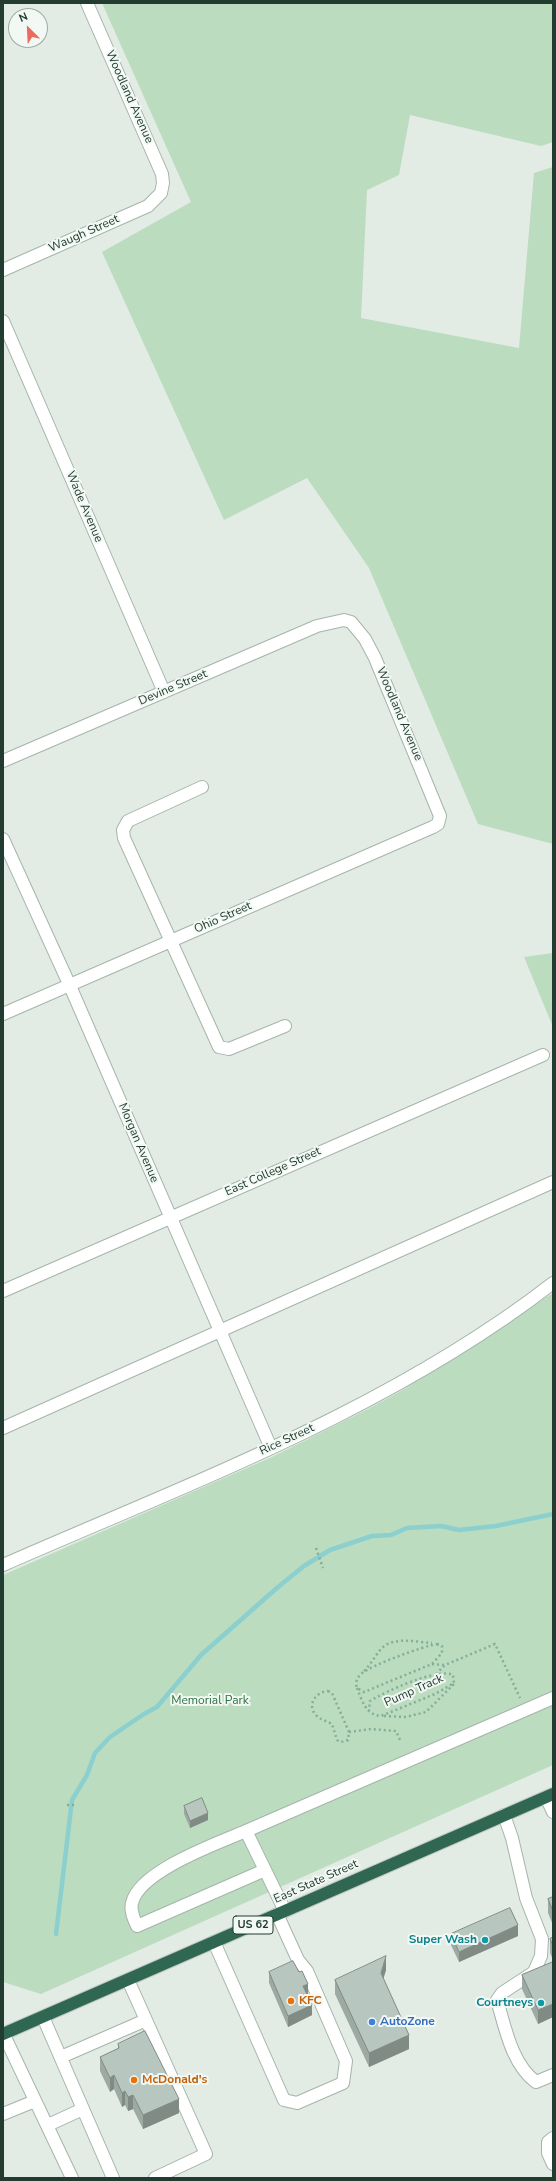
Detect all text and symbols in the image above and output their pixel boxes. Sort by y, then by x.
north arrow [8,8,48,48]
text: N [17,9,30,26]
street label: Woodland Avenue [102,48,156,146]
street label: Waugh Street [47,212,121,256]
street label: Wade Avenue [62,469,106,545]
street label: Woodland Avenue [373,665,425,763]
street label: Devine Street [136,667,210,709]
street label: Ohio Street [192,899,254,937]
street label: Morgan Avenue [115,1101,161,1185]
street label: East College Street [223,1144,323,1200]
street label: Rice Street [257,1421,317,1459]
street label: Pump Track [382,1672,446,1710]
park label: Memorial Park [171,1694,249,1708]
street label: East State Street [272,1857,360,1907]
road number: US 62 [233,1916,273,1934]
place label: Super Wash [409,1933,477,1947]
marker: Super Wash [480,1935,490,1945]
place label: KFC [299,1994,322,2008]
marker: KFC [286,1996,296,2006]
place label: Courtneys [476,1996,533,2010]
marker: Courtneys [536,1998,546,2008]
place label: AutoZone [380,2015,435,2029]
marker: AutoZone [367,2017,377,2027]
place label: McDonald's [142,2073,207,2087]
marker: McDonald's [129,2075,139,2085]

